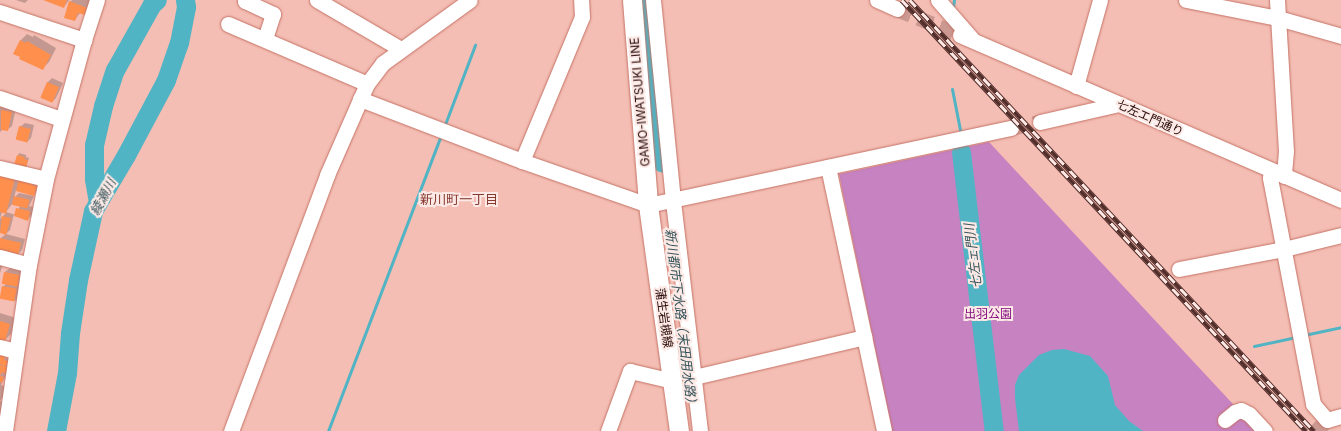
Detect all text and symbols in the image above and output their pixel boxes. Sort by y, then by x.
street label: GAMO-IWATSUKI LINE [627,37,653,167]
street label: 七左エ門通り [1114,97,1186,139]
water label: 綾瀬川 [87,176,119,218]
district label: 新川町一丁目 [420,191,498,207]
water label: 七左ェ門川 [961,223,985,289]
water label: 新川都市下水路（末田用水路） [662,228,700,410]
street label: 蒲生岩槻線 [653,287,675,349]
park label: 出羽公園 [964,307,1012,321]

